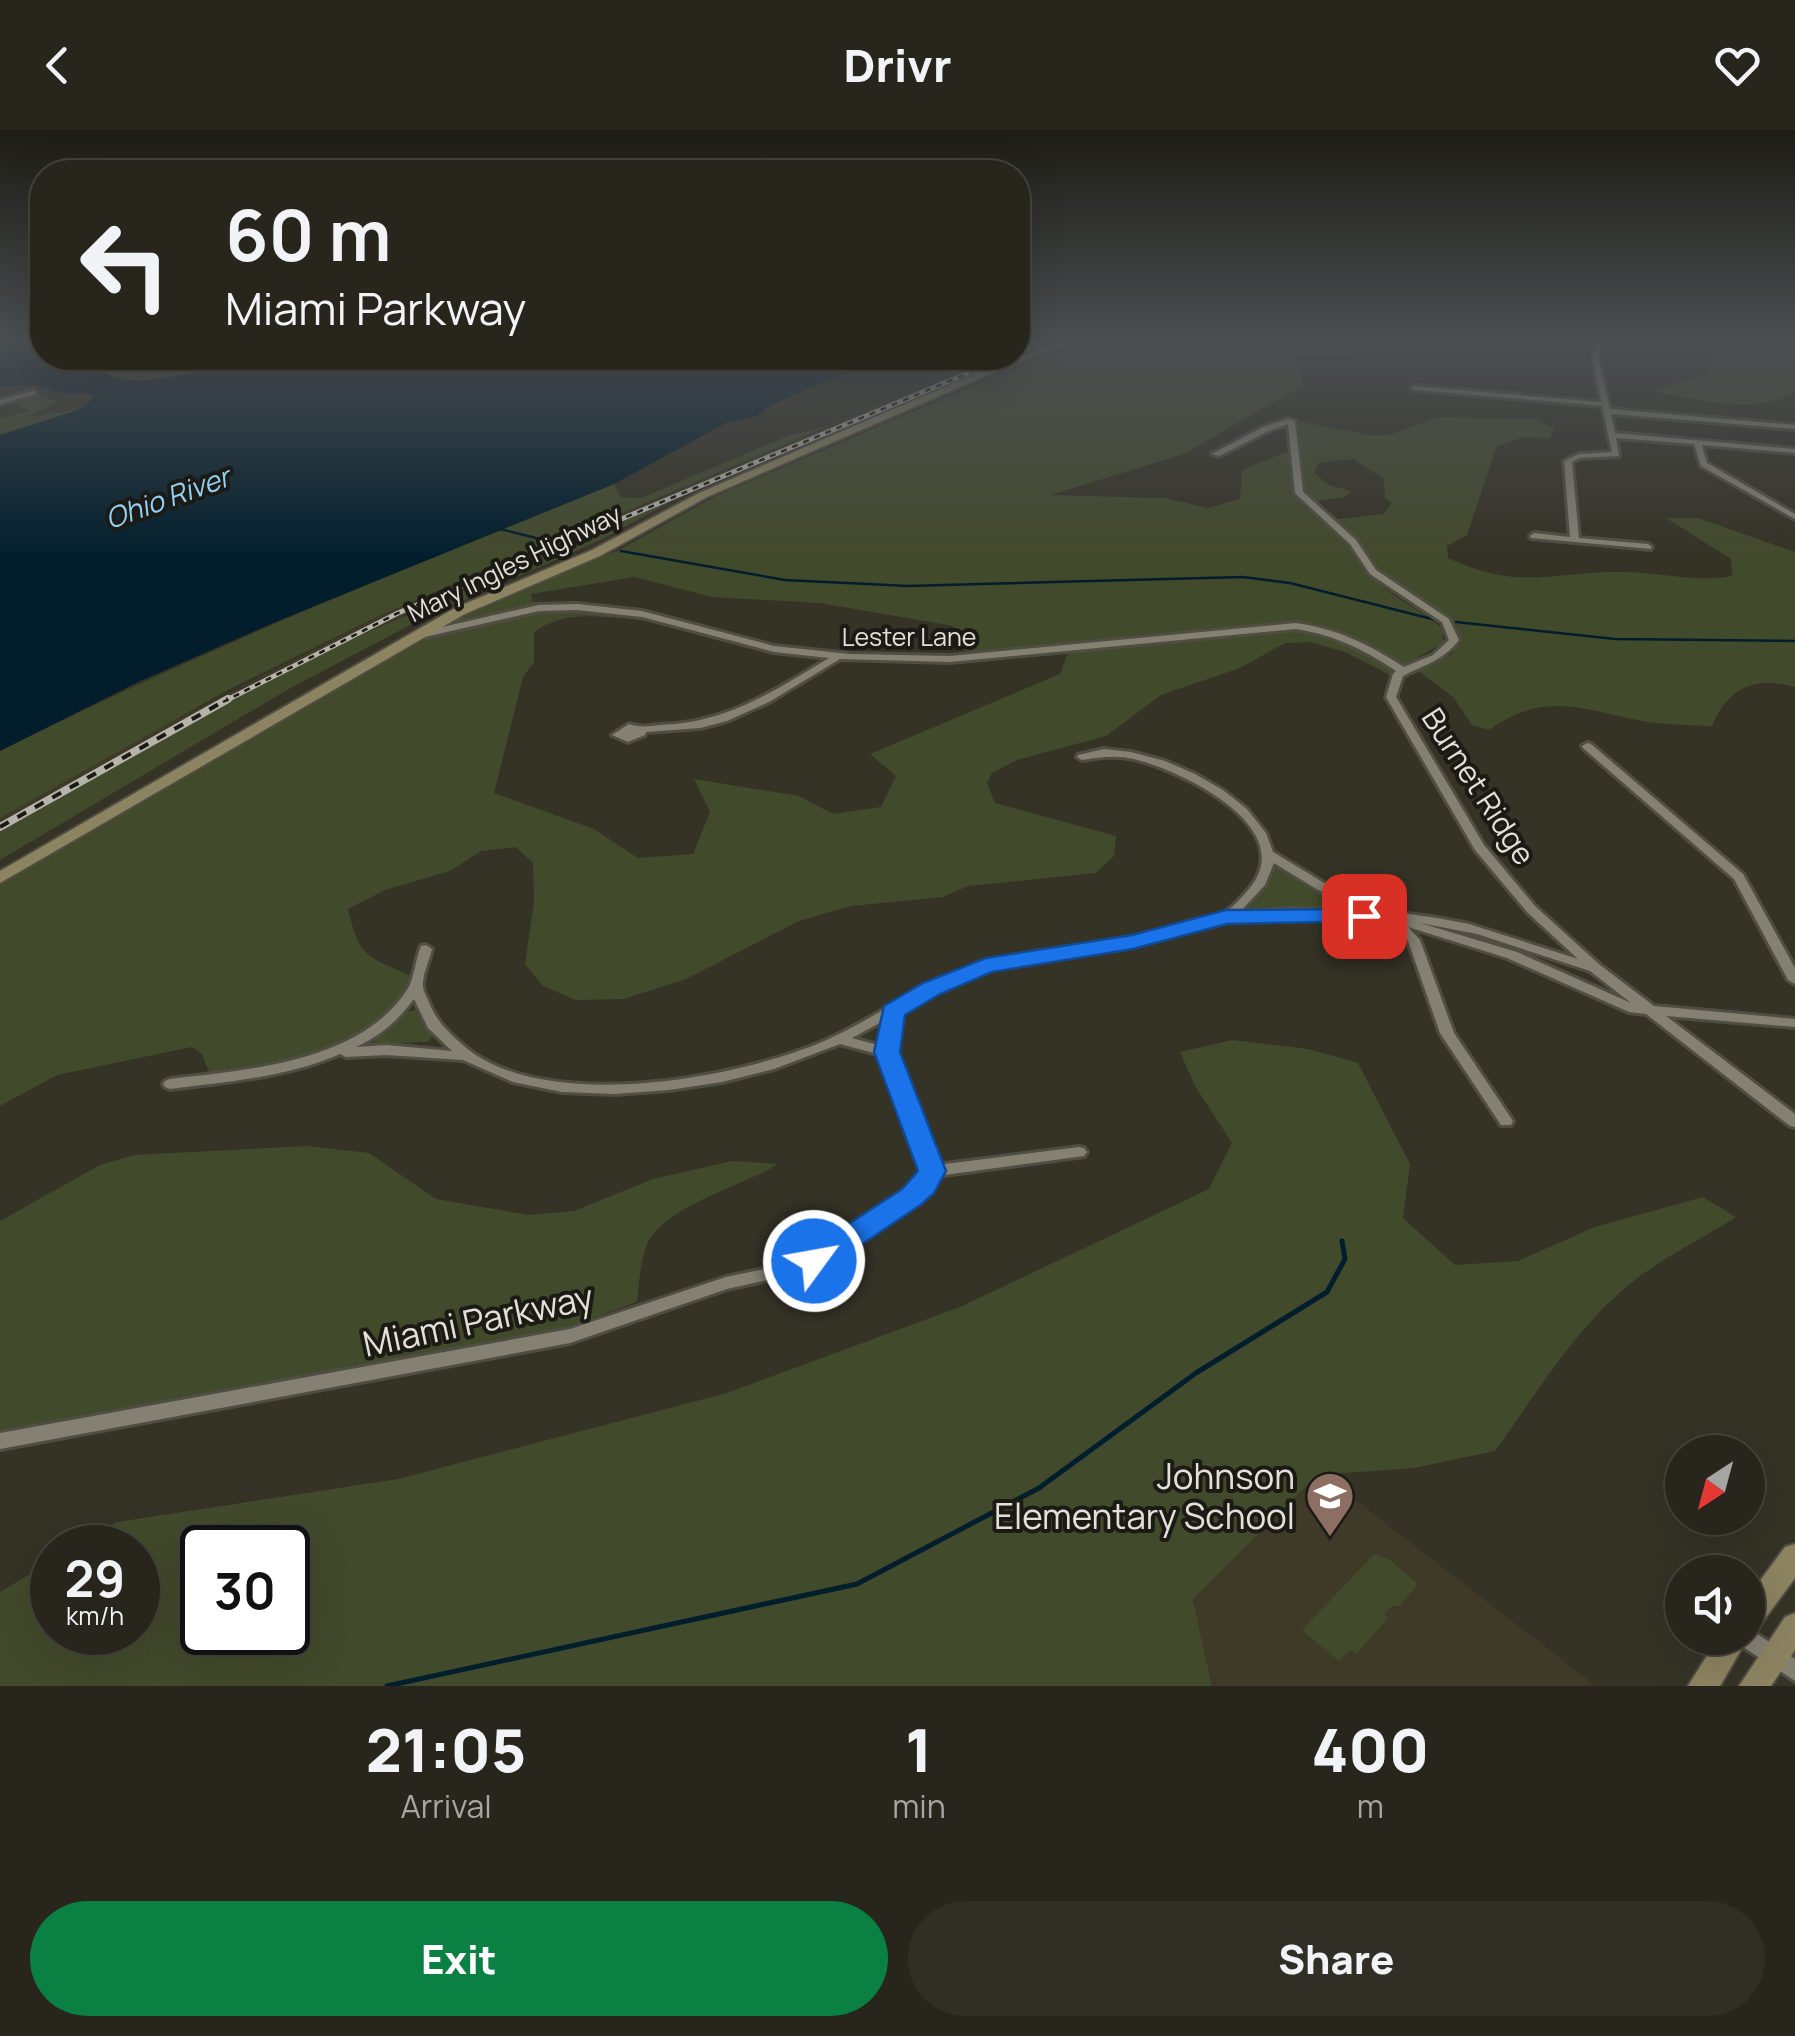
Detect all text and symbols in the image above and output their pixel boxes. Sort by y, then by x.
text: Drivr [844,34,951,96]
icon: back [30,38,85,93]
icon: heart [1710,38,1765,93]
text: 60 m [225,186,392,282]
icon: left [60,200,190,330]
text: Miami Parkway [225,277,526,339]
water label: Ohio River [99,456,238,537]
street label: Mary Ingles Highway [401,496,627,630]
street label: Lester Lane [842,619,976,654]
street label: Burnet Ridge [1413,700,1545,872]
pin [1322,874,1407,959]
icon: arrive [1337,889,1392,944]
position arrow [762,1209,866,1313]
street label: Miami Parkway [358,1272,598,1368]
north arrow [1665,1435,1765,1535]
map controls [1665,1435,1765,1655]
place label: Johnson Elementary School [994,1452,1295,1540]
school or university icon: Johnson Elementary School [1304,1470,1356,1538]
speed limit sign: 30 [180,1525,310,1655]
text: 29 [65,1544,125,1612]
button: sound [1665,1555,1765,1655]
text: km/h [66,1598,124,1633]
text: 21:05 [366,1708,526,1790]
text: 1 [905,1708,933,1790]
text: 400 [1311,1708,1429,1790]
text: Arrival [400,1784,492,1828]
text: min [892,1784,946,1828]
text: m [1357,1784,1384,1828]
button: Exit [30,1901,888,2016]
button: Share [908,1901,1765,2016]

